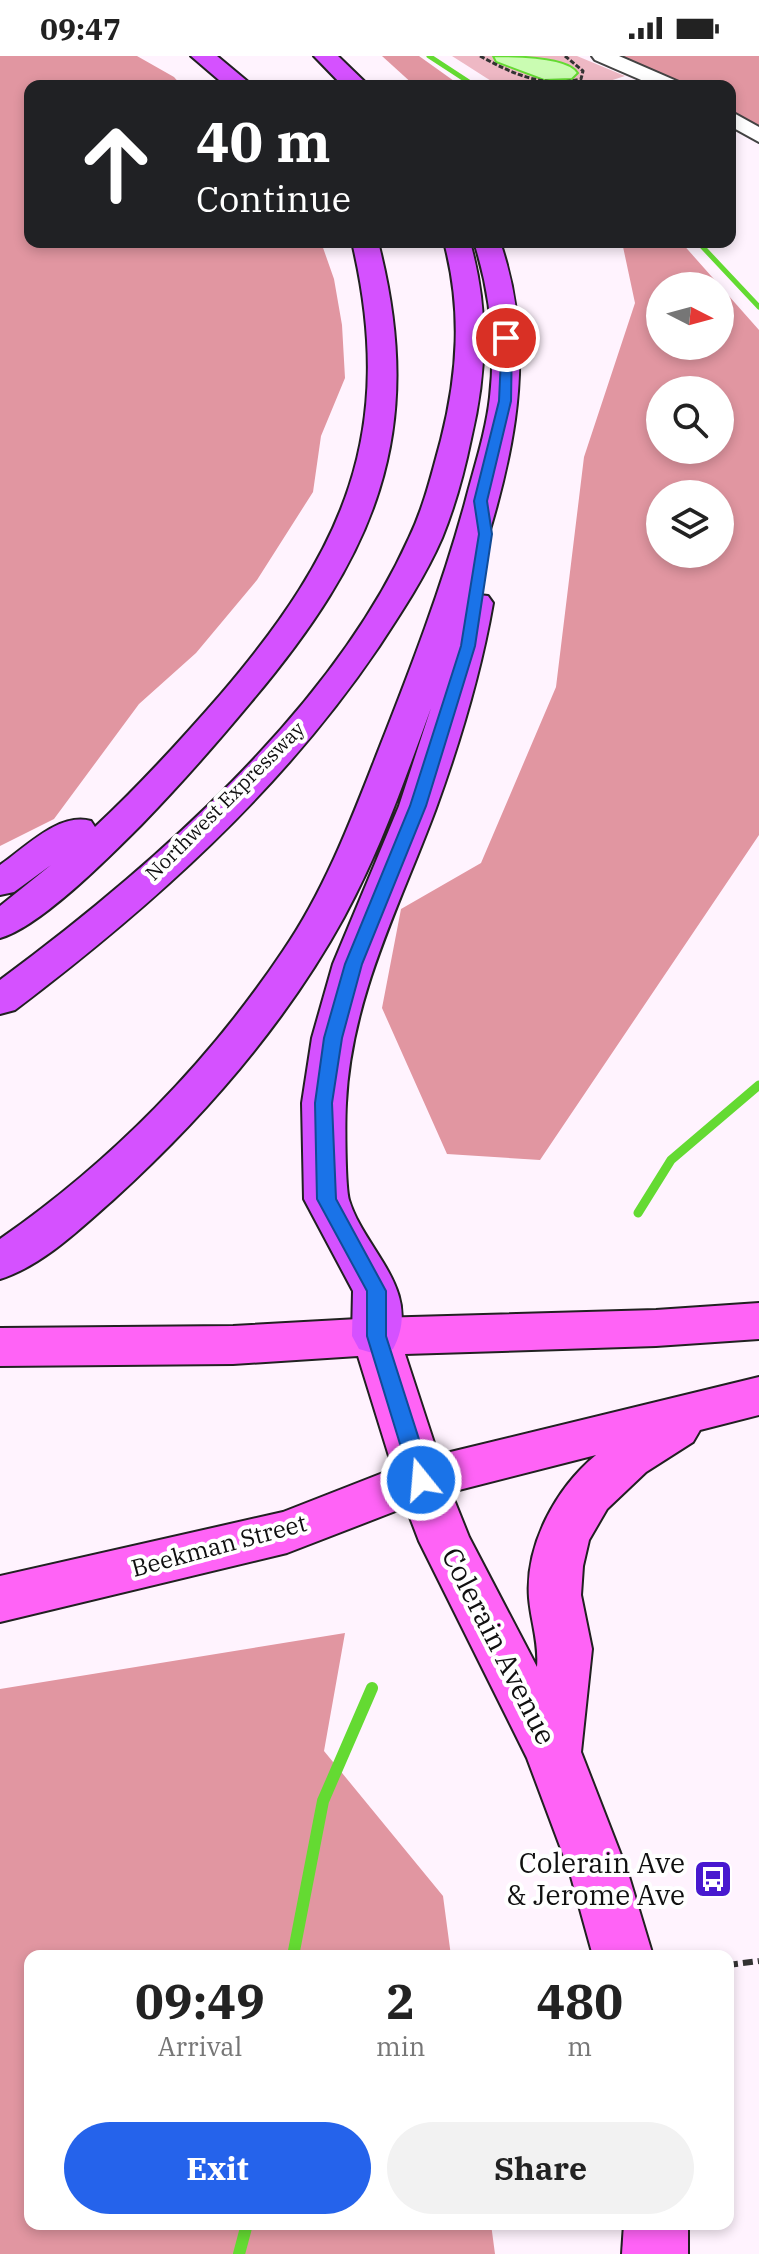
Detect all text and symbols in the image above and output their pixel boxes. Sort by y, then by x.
text: 09:47 [40,9,121,48]
text: 40 m [196,105,331,177]
icon: ahead [64,112,168,216]
text: Continue [196,175,351,222]
north arrow [646,272,734,360]
map controls [646,272,734,568]
pin [472,304,540,372]
icon: arrive [484,316,528,360]
button: search [646,376,734,464]
button: layers [646,480,734,568]
street label: Northwest Expressway [139,715,310,886]
position arrow [379,1438,463,1522]
street label: Beekman Street [128,1506,310,1584]
street label: Colerain Avenue [434,1541,565,1751]
place label: Colerain Ave & Jerome Ave [507,1844,685,1913]
bus stop icon: Colerain Ave & Jerome Ave [692,1858,734,1900]
text: 09:49 [135,1970,265,2032]
text: 2 [386,1970,415,2032]
text: 480 [537,1970,623,2032]
text: Arrival [158,2029,242,2063]
text: min [376,2029,425,2063]
text: m [567,2029,592,2063]
button: Exit [64,2122,371,2214]
button: Share [387,2122,694,2214]

